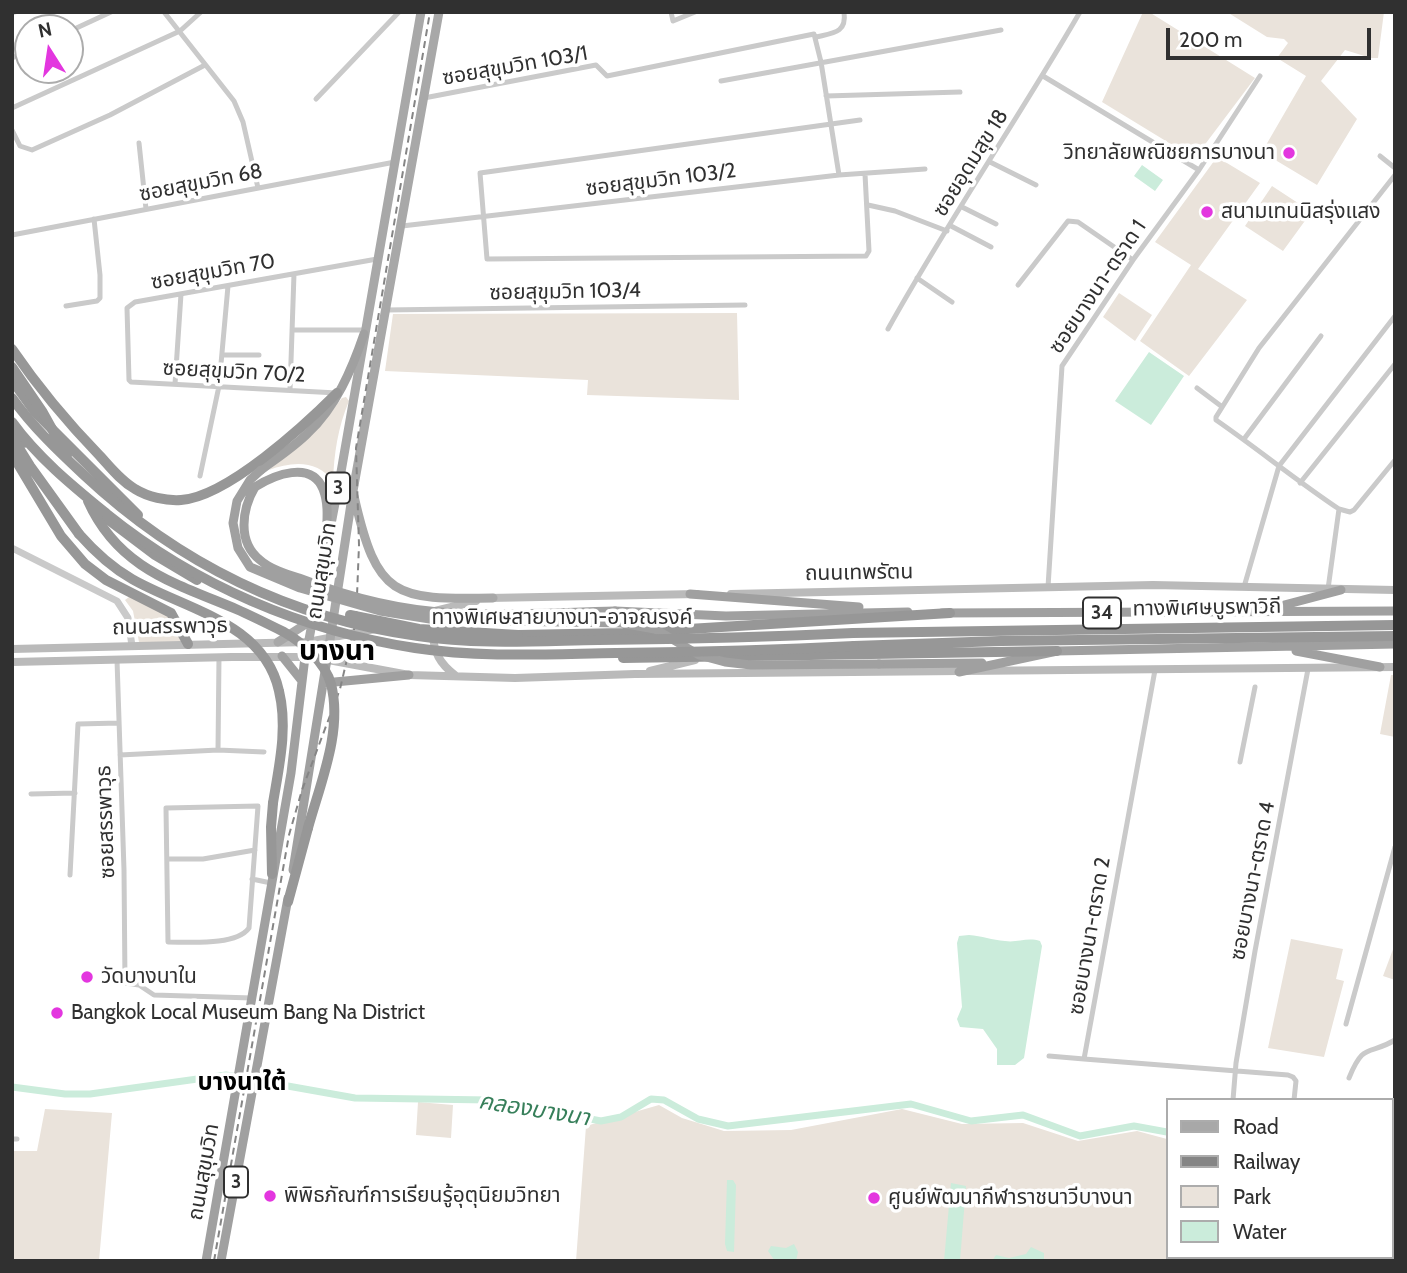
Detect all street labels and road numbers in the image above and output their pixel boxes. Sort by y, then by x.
street label: ซอยสุขุมวิท 103/1 [440,41,590,91]
street label: ซอยอุดมสุข 18 [928,105,1014,221]
street label: ซอยสุขุมวิท 103/2 [584,158,738,202]
street label: ซอยสุขุมวิท 68 [137,159,265,207]
street label: ซอยบางนา-ตราด 1 [1044,215,1152,359]
street label: ซอยสุขุมวิท 70 [149,249,277,295]
street label: ซอยสุขุมวิท 103/4 [489,278,641,306]
street label: ซอยสุขุมวิท 70/2 [162,356,306,388]
road number: 3 [326,472,350,503]
street label: ถนนสุขุมวิท [302,521,342,621]
street label: ถนนเทพรัตน [805,559,913,587]
street label: ทางพิเศษบูรพาวิถี [1132,594,1282,622]
road number: 34 [1083,598,1121,628]
street label: ทางพิเศษสายบางนา-อาจณรงค์ [432,605,692,631]
street label: ถนนสรรพาวุธ [112,613,228,641]
street label: ซอยสรรพาวุธ [91,765,121,879]
street label: ซอยบางนา-ตราด 4 [1225,800,1281,962]
street label: ซอยบางนา-ตราด 2 [1064,855,1116,1017]
street label: ถนนสุขุมวิท [183,1122,225,1222]
road number: 3 [224,1166,248,1198]

